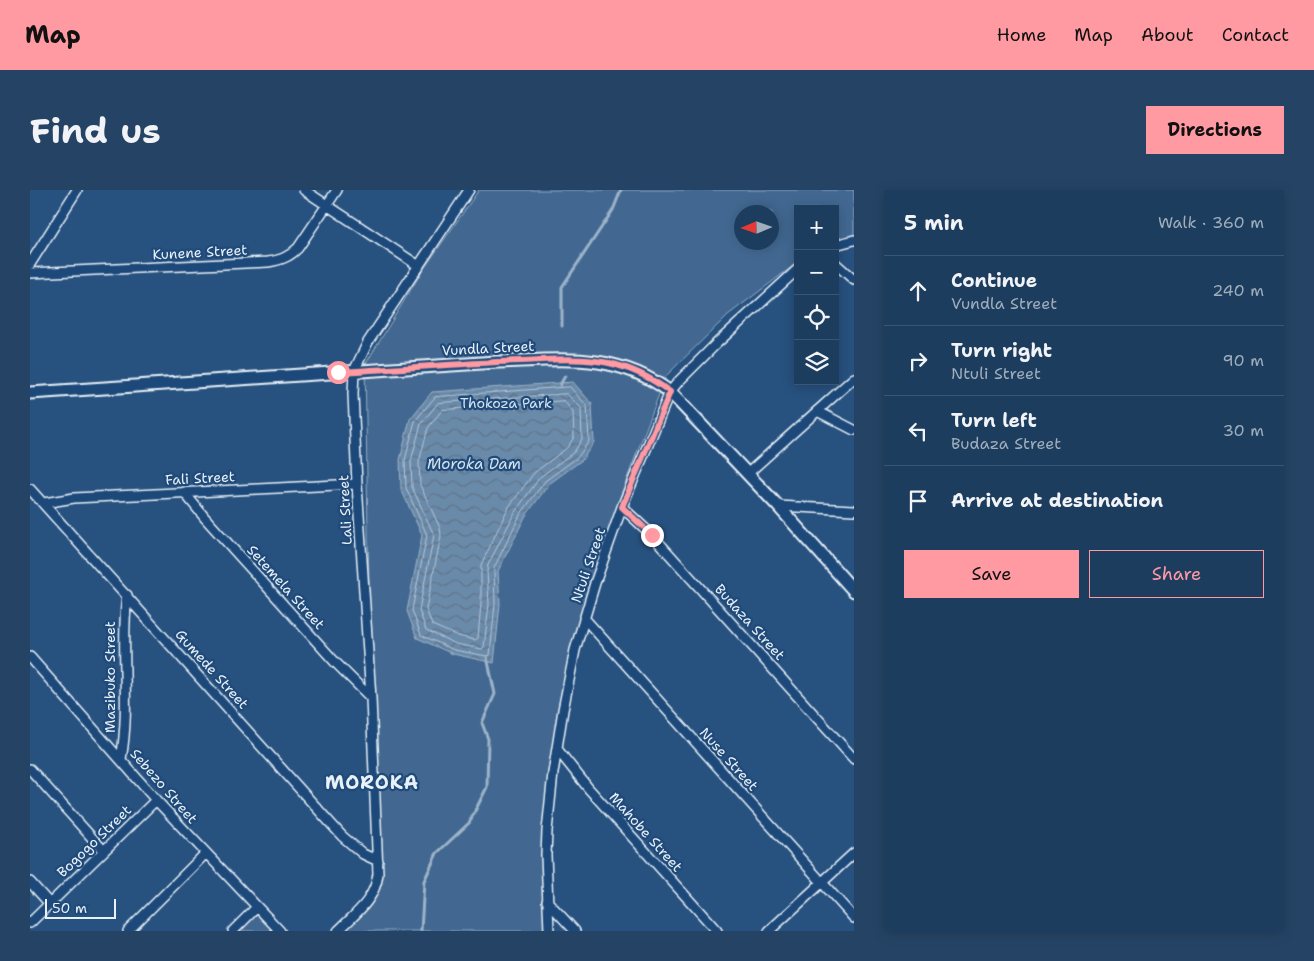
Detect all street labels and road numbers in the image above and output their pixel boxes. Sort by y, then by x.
street label: Kunene Street [152,241,248,263]
street label: Vundla Street [441,337,535,359]
street label: Fali Street [165,467,235,489]
street label: Lali Street [334,474,356,546]
street label: Ntuli Street [567,525,609,605]
street label: Setemela Street [243,541,329,633]
street label: Budaza Street [711,580,789,664]
street label: Mazibuko Street [101,621,119,733]
street label: Gumede Street [172,625,252,713]
street label: Nuse Street [696,724,762,794]
street label: Sebezo Street [126,745,202,827]
street label: Mahobe Street [605,788,687,876]
street label: Bogogo Street [53,801,135,881]

